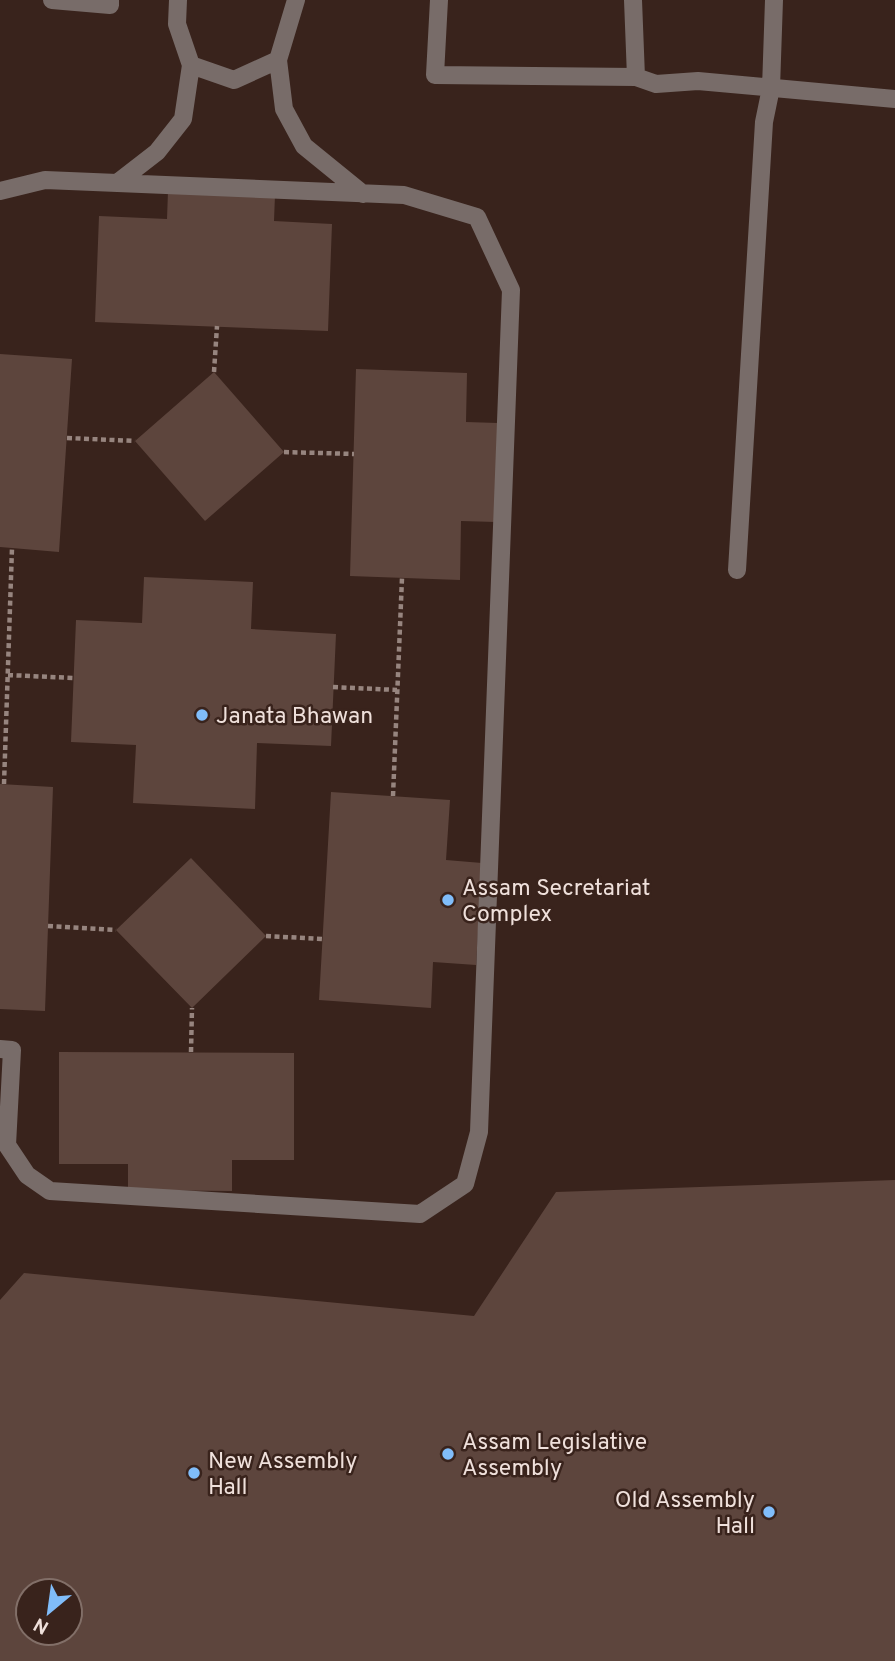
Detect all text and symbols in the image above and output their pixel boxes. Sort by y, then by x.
place label: Janata Bhawan [216,703,373,732]
marker: Janata Bhawan [194,707,210,723]
place label: Assam Secretariat Complex [462,875,650,930]
marker: Assam Secretariat Complex [440,892,456,908]
place label: Assam Legislative Assembly [462,1429,647,1484]
marker: Assam Legislative Assembly [440,1446,456,1462]
place label: New Assembly Hall [208,1448,357,1503]
marker: New Assembly Hall [186,1465,202,1481]
place label: Old Assembly Hall [615,1487,755,1542]
marker: Old Assembly Hall [761,1504,777,1520]
north arrow [14,1577,84,1647]
text: N [30,1611,54,1639]

